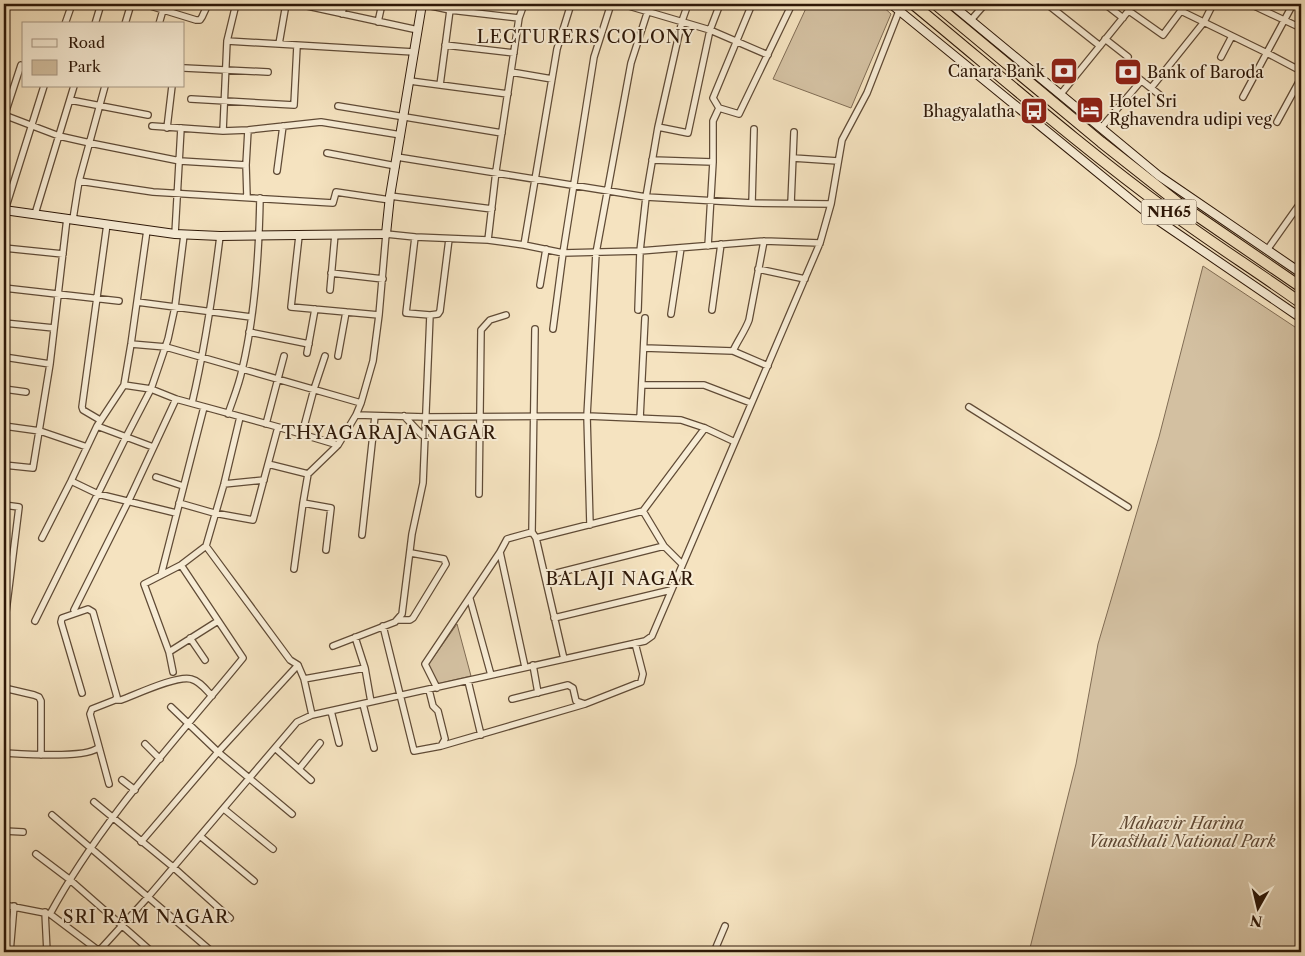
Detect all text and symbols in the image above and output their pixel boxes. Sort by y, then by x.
legend [22,22,185,88]
district label: LECTURERS COLONY [477,26,696,48]
text: Road [68,33,105,52]
bank icon: Canara Bank [1049,56,1079,86]
text: Park [68,57,102,76]
bank icon: Bank of Baroda [1113,57,1143,87]
place label: Canara Bank [948,61,1046,81]
place label: Bank of Baroda [1147,62,1264,82]
place label: Hotel Sri Rghavendra udipi veg [1109,91,1272,129]
hotel icon: Hotel Sri Rghavendra udipi veg [1075,95,1105,125]
bus stop icon: Bhagyalatha [1019,96,1049,126]
place label: Bhagyalatha [923,101,1016,121]
road number: NH65 [1142,200,1196,224]
district label: THYAGARAJA NAGAR [281,422,497,444]
district label: BALAJI NAGAR [546,568,694,590]
park label: Mahavir Harina Vanasthali National Park [1089,813,1276,851]
north arrow [1232,884,1282,934]
district label: SRI RAM NAGAR [63,906,229,928]
text: N [1249,911,1263,931]

